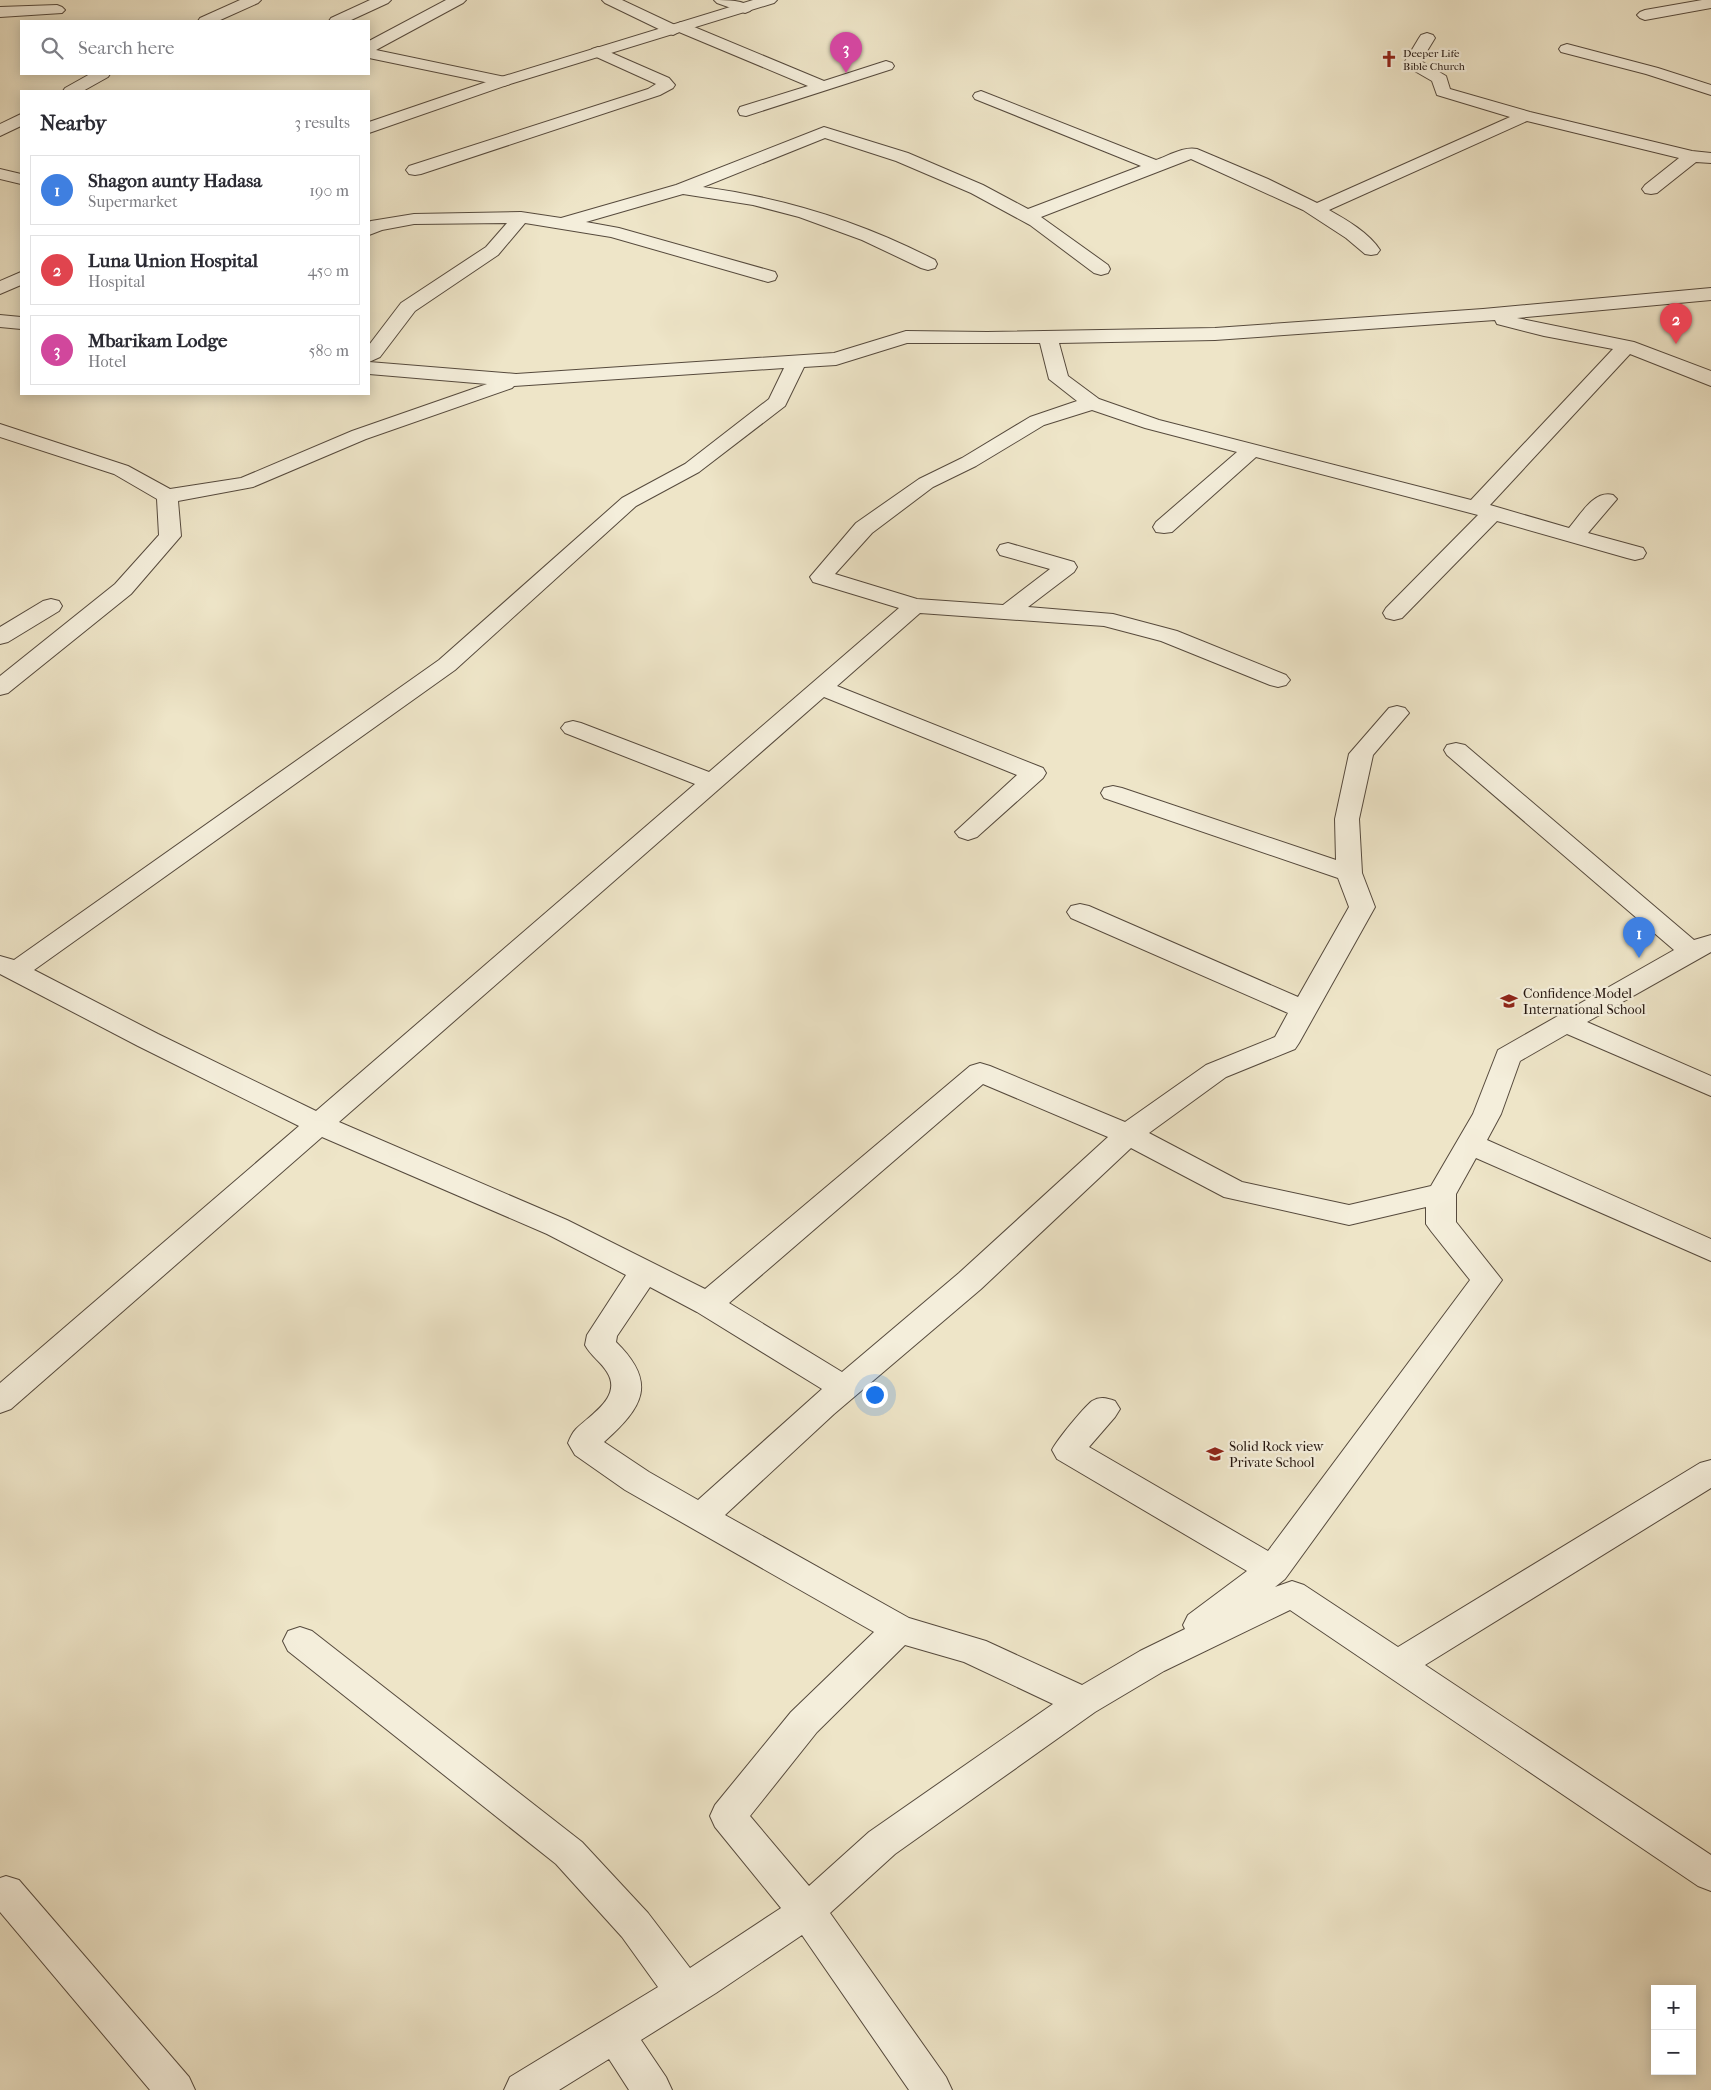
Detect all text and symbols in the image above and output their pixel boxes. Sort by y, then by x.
search box [20,20,370,75]
pin: 3 [830,32,862,73]
icon: search [38,34,66,62]
text: Search here [78,37,174,59]
place label: Deeper Life Bible Church [1403,47,1466,73]
church icon: Deeper Life Bible Church [1379,49,1399,69]
text: Nearby [40,111,106,135]
text: 3 results [294,113,350,132]
text: Shagon aunty Hadasa [88,170,262,192]
text: 1 [54,181,60,200]
text: 190 m [309,181,349,200]
text: Supermarket [88,192,178,211]
text: Luna Union Hospital [88,250,258,272]
text: 2 [53,261,61,280]
text: 450 m [308,261,349,280]
text: Hospital [88,272,145,291]
pin: 2 [1660,303,1692,344]
text: Mbarikam Lodge [88,330,227,352]
text: 3 [54,341,60,360]
text: 580 m [308,341,349,360]
text: Hotel [88,352,126,371]
pin: 1 [1623,917,1655,958]
place label: Confidence Model International School [1523,985,1646,1018]
school or university icon: Confidence Model International School [1499,991,1519,1011]
your location [862,1382,888,1408]
place label: Solid Rock view Private School [1229,1438,1324,1471]
school or university icon: Solid Rock view Private School [1205,1444,1225,1464]
map controls [1651,1985,1696,2075]
button: + [1651,1985,1696,2030]
button: − [1651,2030,1696,2075]

